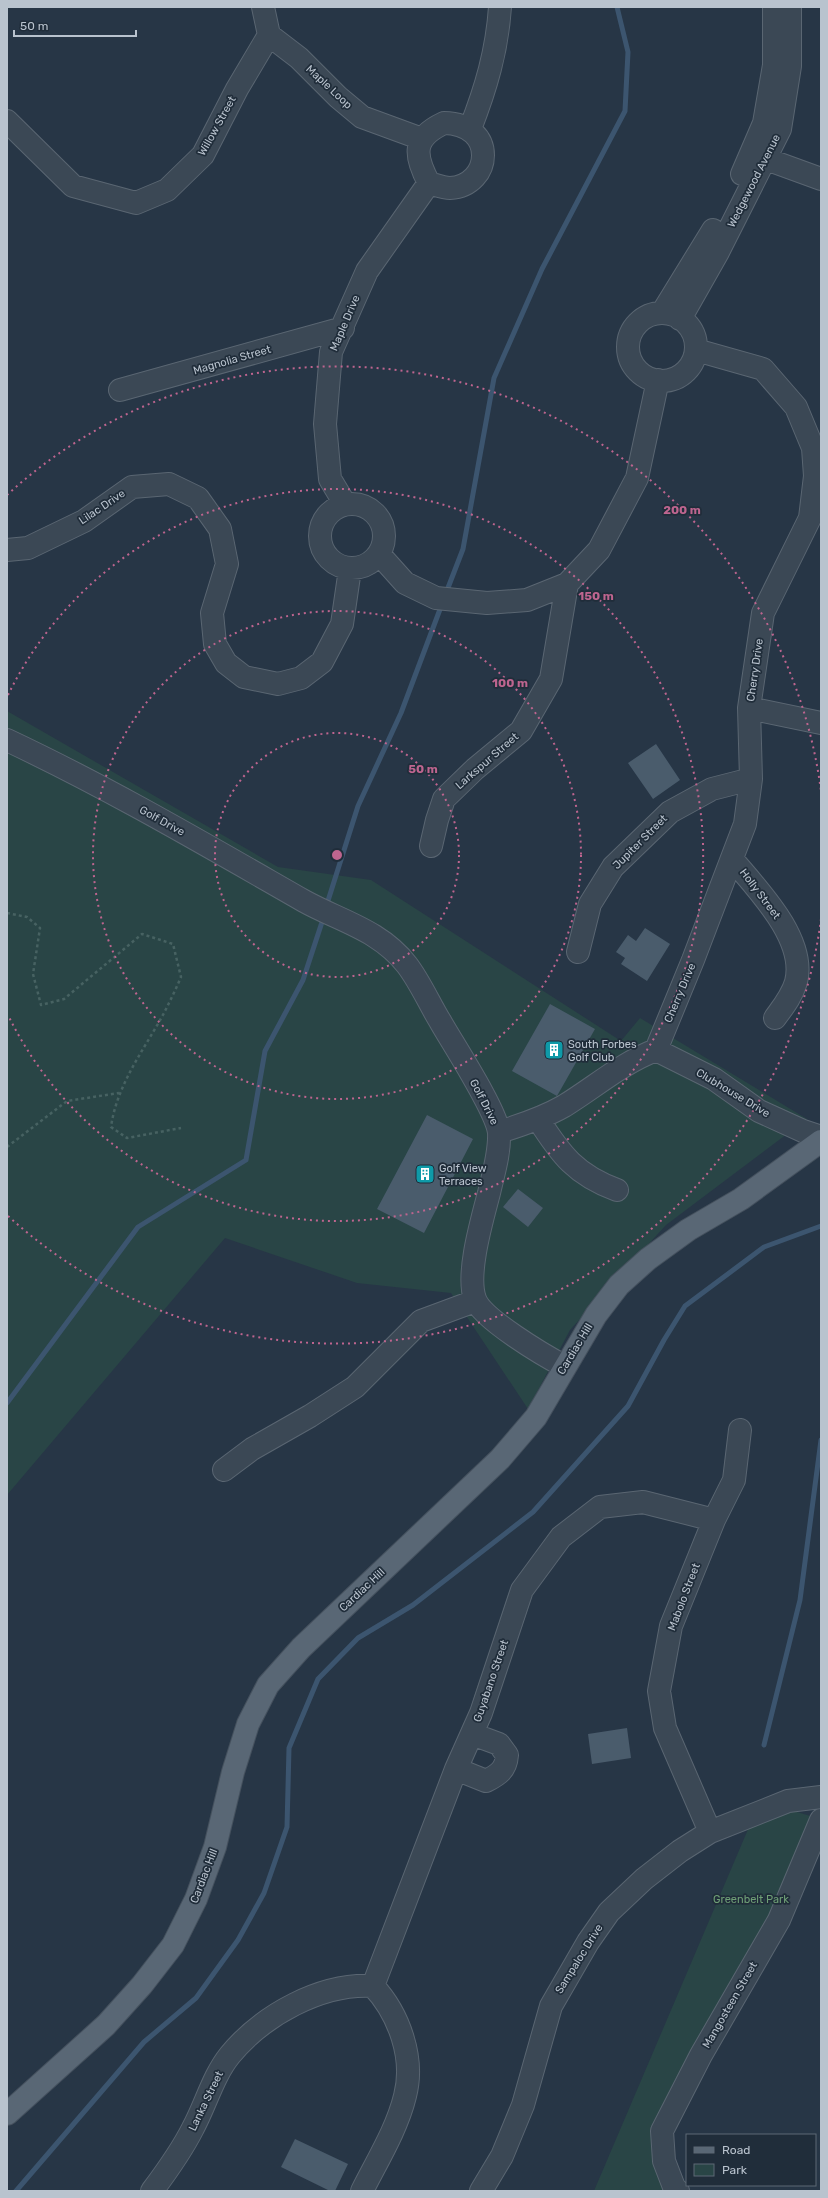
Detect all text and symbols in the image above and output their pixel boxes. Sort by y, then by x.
scale bar [14,12,136,38]
text: 50 m [20,19,48,33]
street label: Maple Loop [303,62,355,112]
street label: Willow Street [195,93,239,158]
street label: Wedgewood Avenue [725,132,783,230]
street label: Maple Drive [327,293,363,353]
street label: Magnolia Street [192,342,273,377]
street label: Lilac Drive [76,487,128,527]
text: 200 m [663,503,701,517]
text: 150 m [578,589,614,603]
street label: Cherry Drive [744,638,766,702]
text: 100 m [492,676,528,690]
street label: Larkspur Street [453,730,522,792]
text: 50 m [408,762,438,776]
street label: Golf Drive [137,803,187,839]
street label: Jupiter Street [610,812,670,872]
centre of rings [330,848,344,862]
street label: Holly Street [737,866,784,922]
street label: Cherry Drive [662,961,698,1025]
place label: South Forbes Golf Club [568,1038,637,1064]
building icon: South Forbes Golf Club [543,1039,565,1061]
street label: Clubhouse Drive [694,1066,772,1120]
street label: Golf Drive [467,1077,501,1127]
place label: Golf View Terraces [439,1162,487,1188]
building icon: Golf View Terraces [414,1163,436,1185]
street label: Cardiac Hill [555,1321,595,1377]
street label: Mabolo Street [665,1561,703,1633]
street label: Cardiac Hill [337,1566,387,1614]
street label: Guyabano Street [471,1638,511,1724]
street label: Cardiac Hill [188,1847,220,1905]
park label: Greenbelt Park [713,1893,789,1906]
street label: Sampaloc Drive [552,1922,606,1996]
street label: Mangosteen Street [700,1959,760,2051]
street label: Lanka Street [186,2068,226,2133]
legend [686,2134,816,2186]
text: Road [722,2143,750,2157]
text: Park [722,2163,748,2177]

